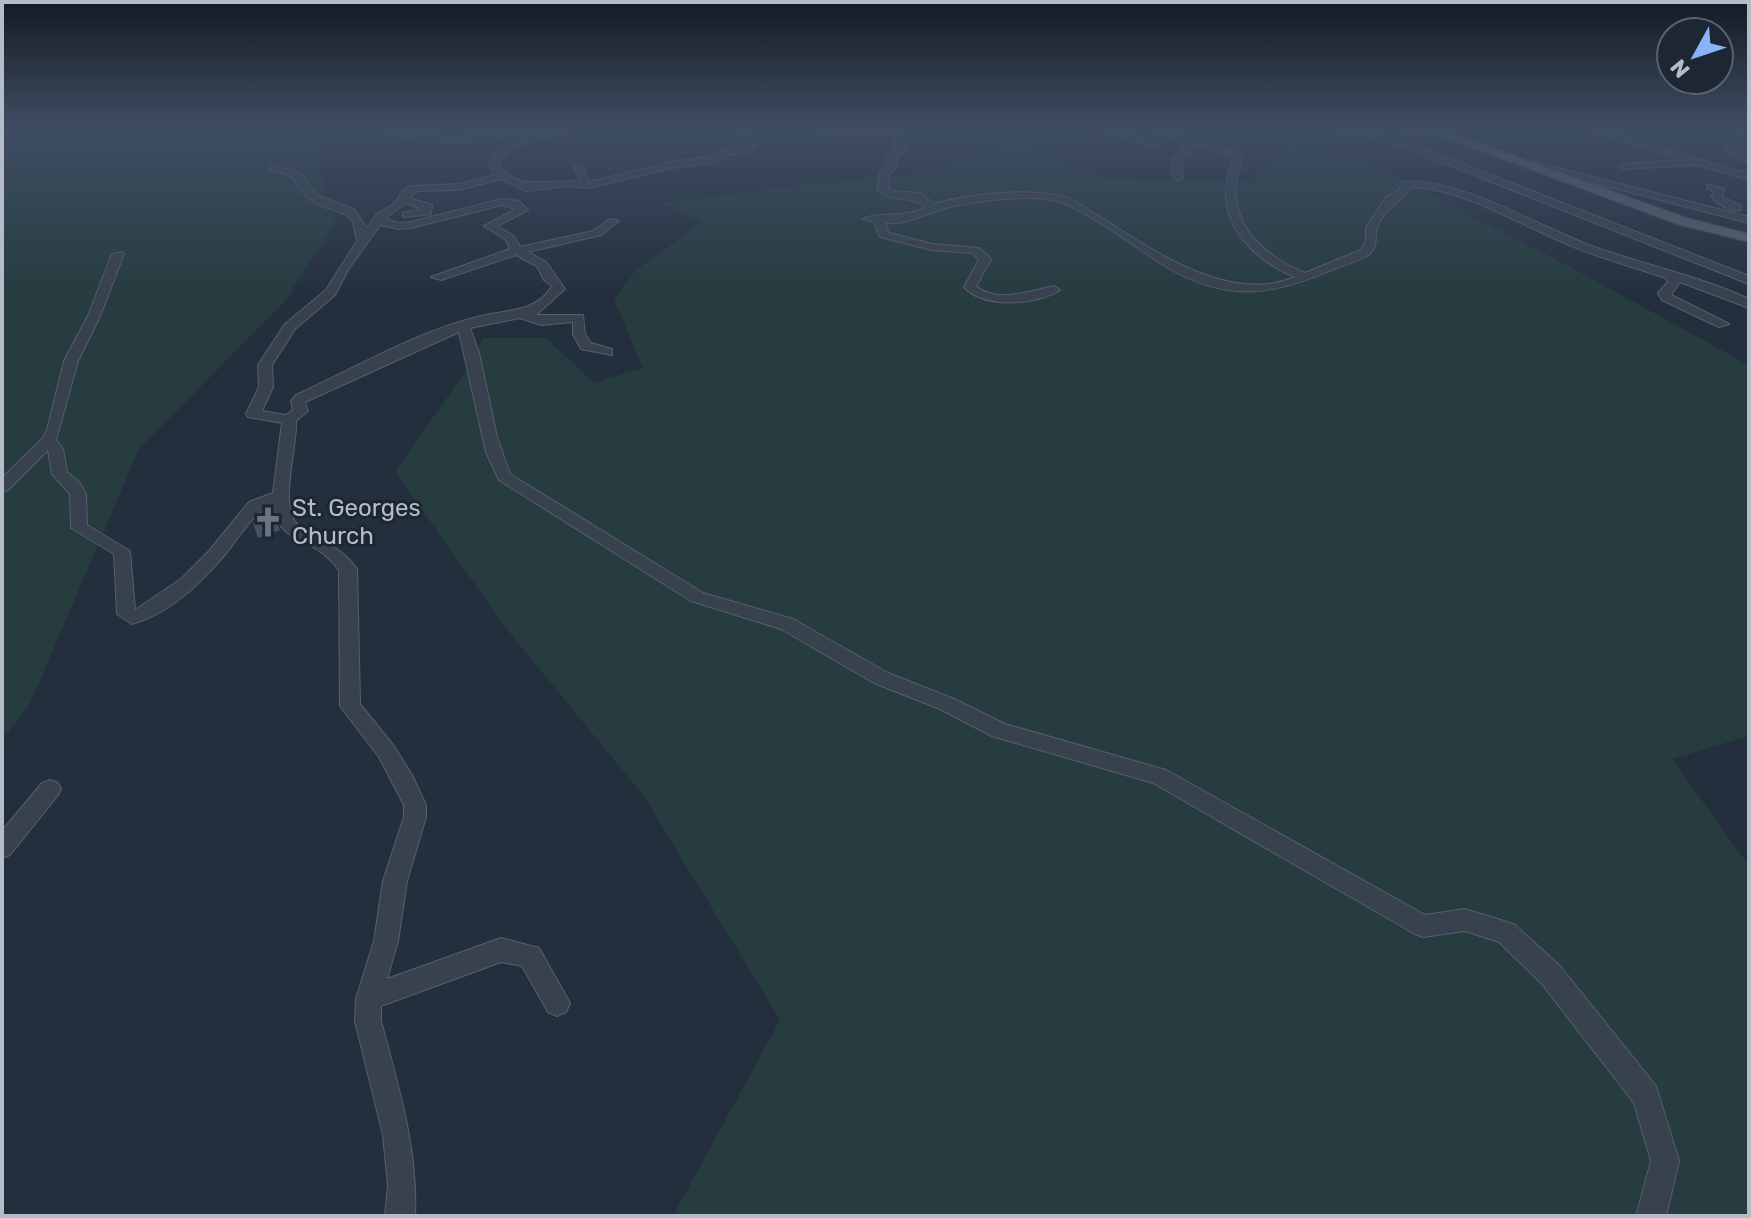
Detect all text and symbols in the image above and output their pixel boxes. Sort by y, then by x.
north arrow [1655,16,1735,96]
text: N [1665,54,1695,83]
place label: St. Georges Church [292,494,421,550]
church icon: St. Georges Church [251,505,285,539]

